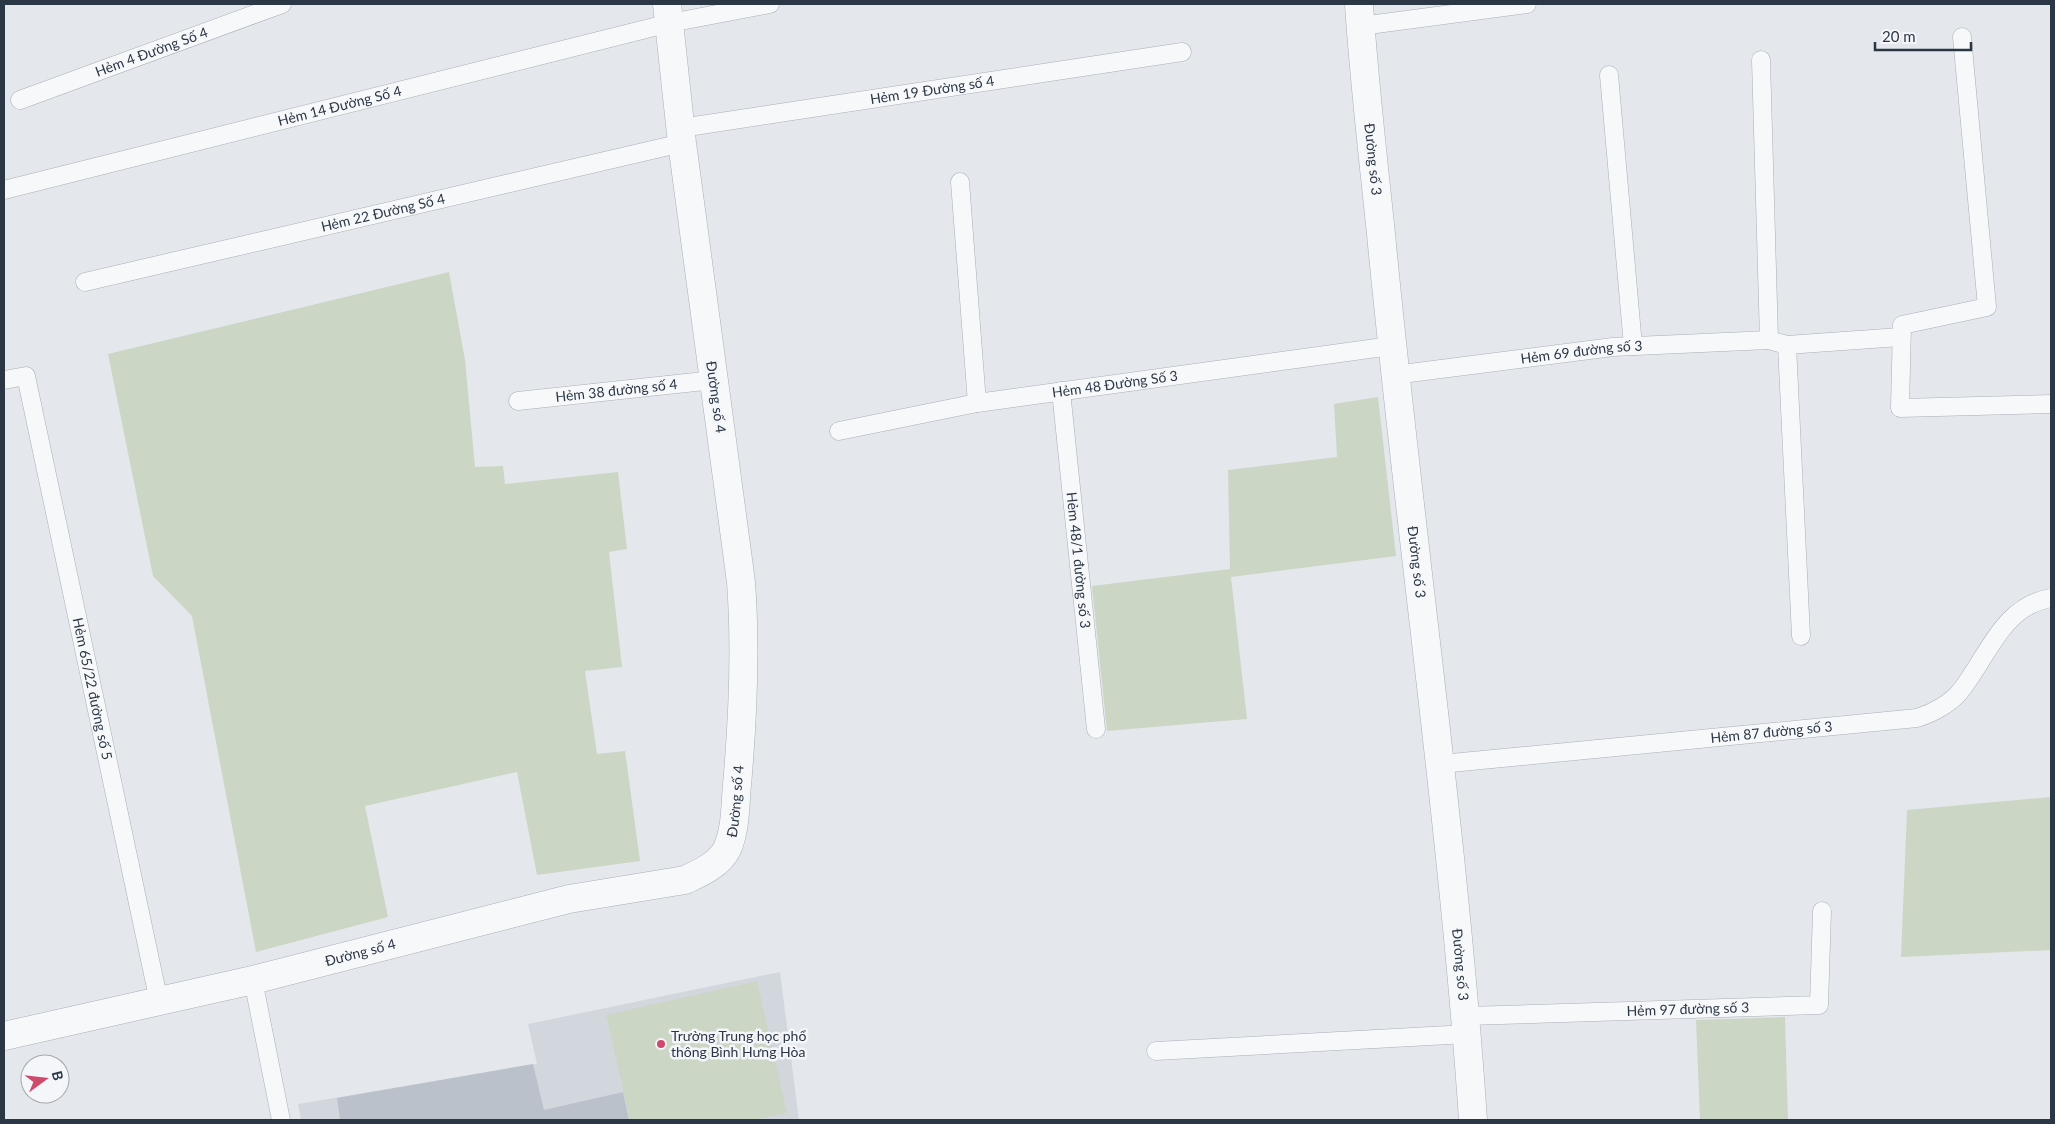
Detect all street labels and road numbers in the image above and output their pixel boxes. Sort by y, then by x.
street label: Hẻm 4 Đường Số 4 [93,23,210,80]
street label: Hẻm 19 Đường số 4 [869,72,995,107]
street label: Hẻm 14 Đường Số 4 [276,82,403,129]
street label: Đường số 3 [1361,122,1386,196]
street label: Hẻm 22 Đường Số 4 [319,189,447,235]
street label: Hẻm 69 đường số 3 [1520,337,1643,367]
street label: Đường số 4 [703,360,730,434]
street label: Hẻm 48 Đường Số 3 [1051,366,1179,401]
street label: Hẻm 38 đường số 4 [555,375,678,405]
street label: Hẻm 48/1 đường số 3 [1063,491,1095,629]
street label: Đường số 3 [1405,525,1430,599]
street label: Hẻm 65/22 đường số 5 [70,616,116,761]
street label: Hẻm 87 đường số 3 [1710,717,1833,746]
street label: Đường số 4 [722,764,747,839]
street label: Đường số 3 [1449,928,1473,1001]
street label: Đường số 4 [323,935,397,969]
street label: Hẻm 97 đường số 3 [1626,998,1749,1019]

